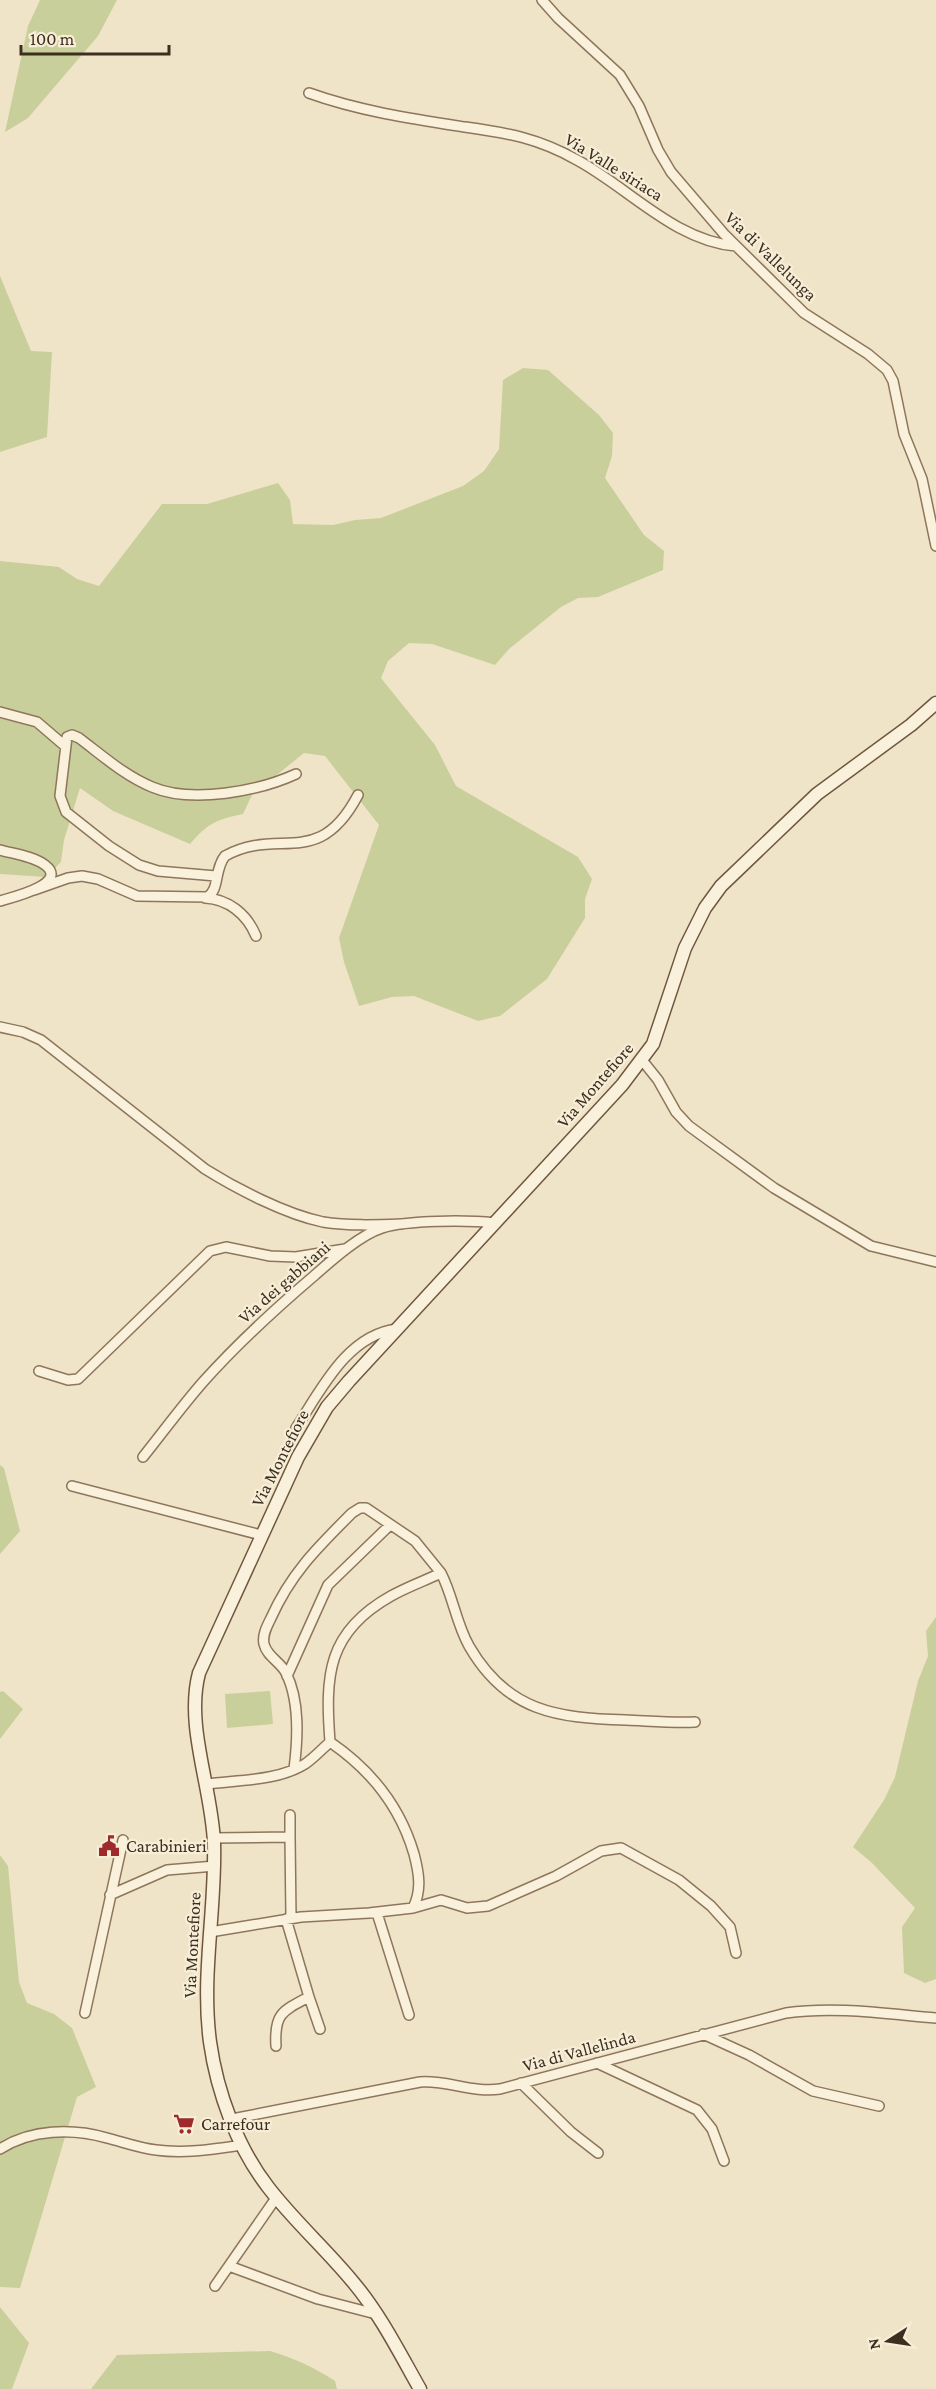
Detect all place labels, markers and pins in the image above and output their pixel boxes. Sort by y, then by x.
public building icon: Carabinieri [97,1834,121,1858]
place label: Carabinieri [126,1836,207,1856]
supermarket icon: Carrefour [172,2112,196,2136]
place label: Carrefour [201,2114,271,2134]

